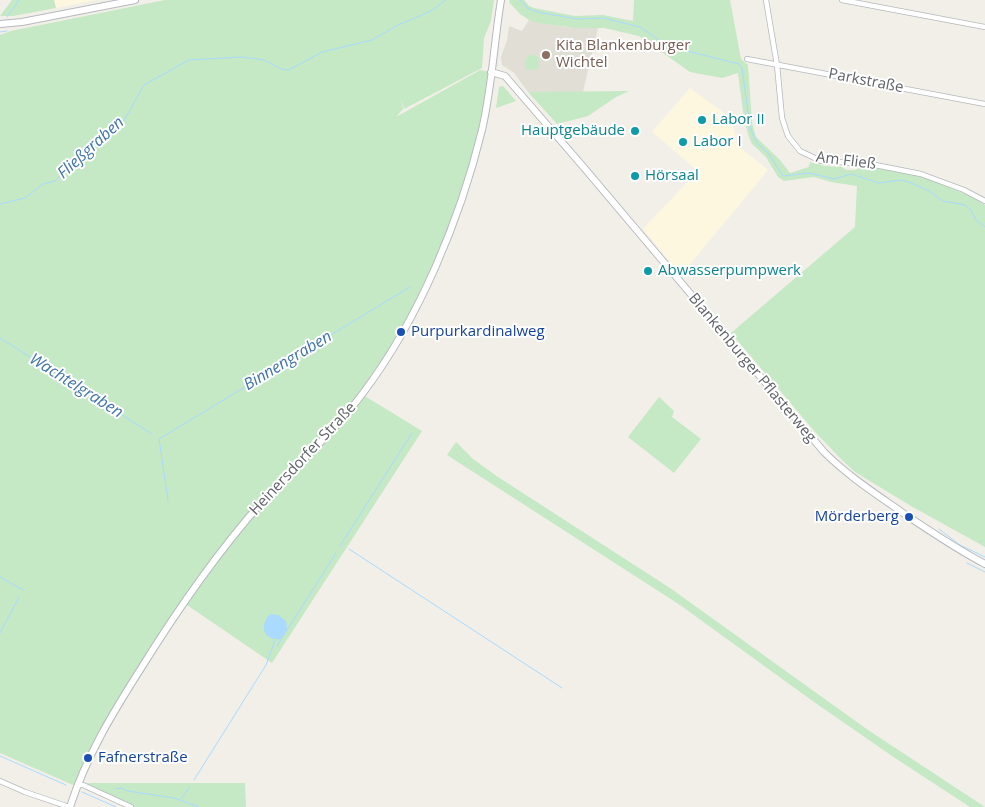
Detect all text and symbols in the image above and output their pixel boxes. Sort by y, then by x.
place label: Kita Blankenburger Wichtel [556,37,690,72]
marker: Kita Blankenburger Wichtel [540,49,552,61]
street label: Parkstraße [827,65,905,97]
place label: Labor II [712,111,765,129]
water label: Fließgraben [54,113,128,183]
marker: Labor II [696,114,708,126]
place label: Hauptgebäude [521,122,625,140]
marker: Hauptgebäude [629,125,641,137]
place label: Labor I [693,133,742,151]
marker: Labor I [677,136,689,148]
street label: Am Fließ [815,148,877,174]
place label: Hörsaal [645,167,699,185]
marker: Hörsaal [629,170,641,182]
place label: Abwasserpumpwerk [658,262,801,280]
marker: Abwasserpumpwerk [642,265,654,277]
street label: Blankenburger Pflasterweg [684,290,820,446]
place label: Purpurkardinalweg [411,323,545,341]
marker: Purpurkardinalweg [395,326,407,338]
water label: Binnengraben [240,327,336,395]
water label: Wachtelgraben [26,350,126,422]
street label: Heinersdorfer Straße [246,399,360,519]
place label: Mörderberg [815,508,899,526]
marker: Mörderberg [903,511,915,523]
place label: Fafnerstraße [98,749,188,767]
marker: Fafnerstraße [82,752,94,764]

